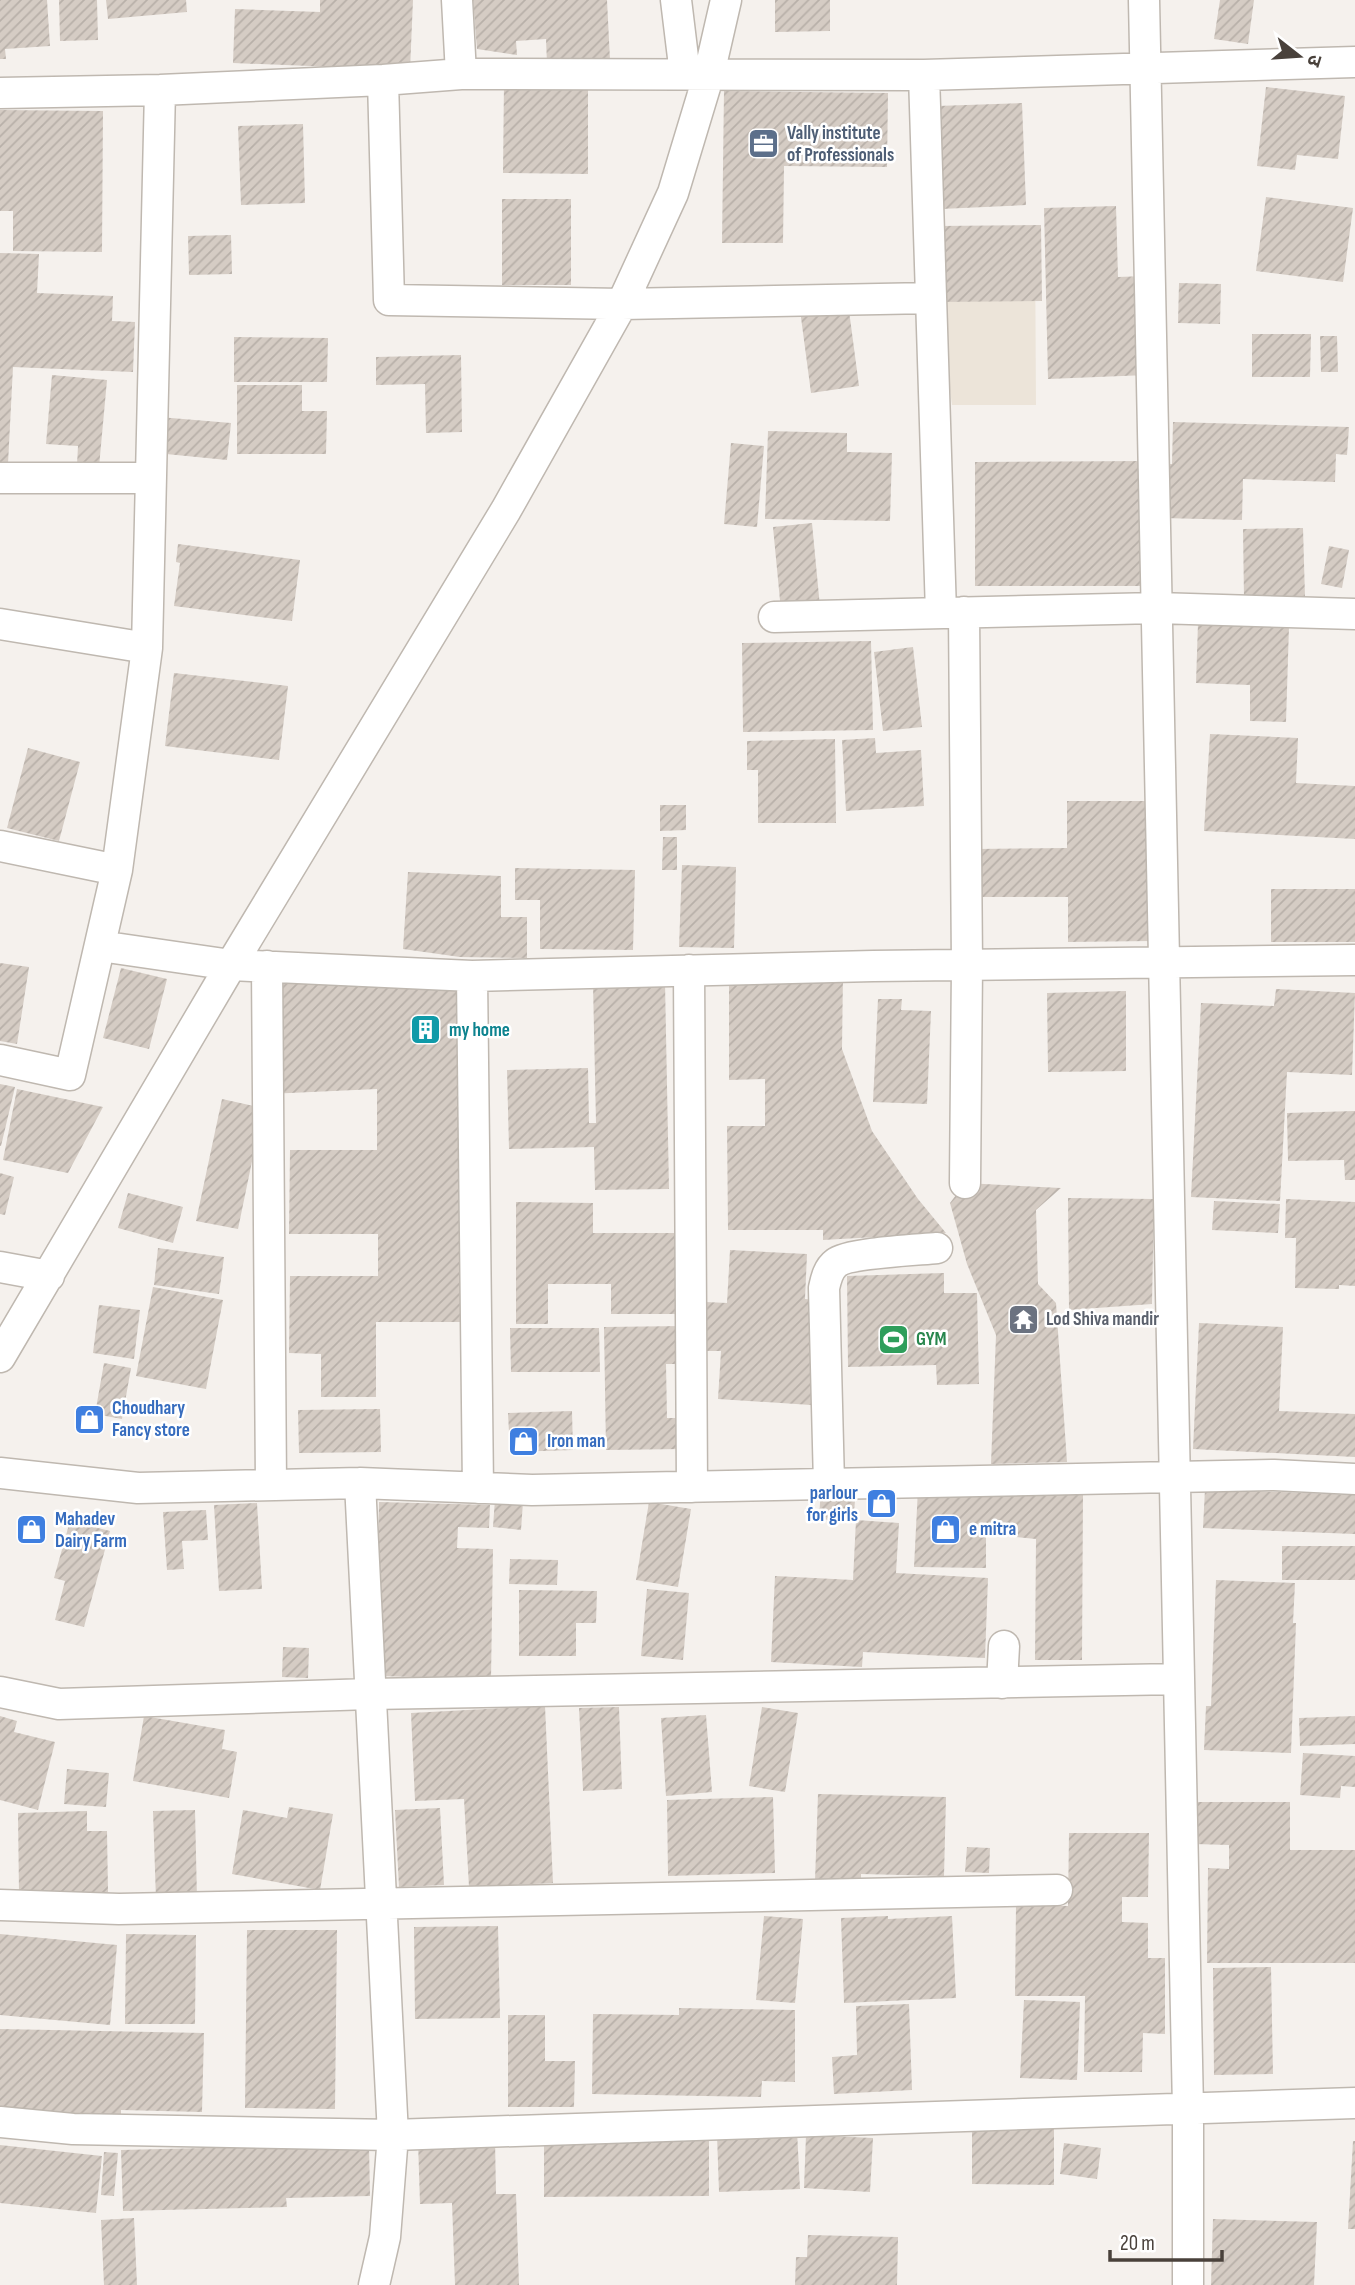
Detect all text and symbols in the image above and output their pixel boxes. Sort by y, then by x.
north arrow [1264,21,1334,91]
text: उ [1301,52,1326,70]
place label: Vally institute of Professionals [787,122,894,167]
office icon: Vally institute of Professionals [747,127,781,161]
building icon: my home [409,1013,443,1047]
place label: my home [449,1019,510,1042]
temple icon: Lod Shiva mandir [1006,1302,1040,1336]
place label: Lod Shiva mandir [1046,1308,1159,1331]
sports icon: GYM [876,1322,910,1356]
place label: GYM [916,1328,946,1351]
place label: Choudhary Fancy store [112,1397,190,1442]
shop icon: Choudhary Fancy store [72,1402,106,1436]
shop icon: Iron man [507,1424,541,1458]
place label: Iron man [547,1430,605,1453]
place label: parlour for girls [806,1482,858,1527]
shop icon: parlour for girls [864,1487,898,1521]
place label: Mahadev Dairy Farm [55,1508,127,1553]
shop icon: e mitra [929,1512,963,1546]
shop icon: Mahadev Dairy Farm [15,1513,49,1547]
place label: e mitra [969,1518,1016,1541]
scale bar [1110,2218,1222,2262]
text: 20 m [1120,2231,1155,2256]

